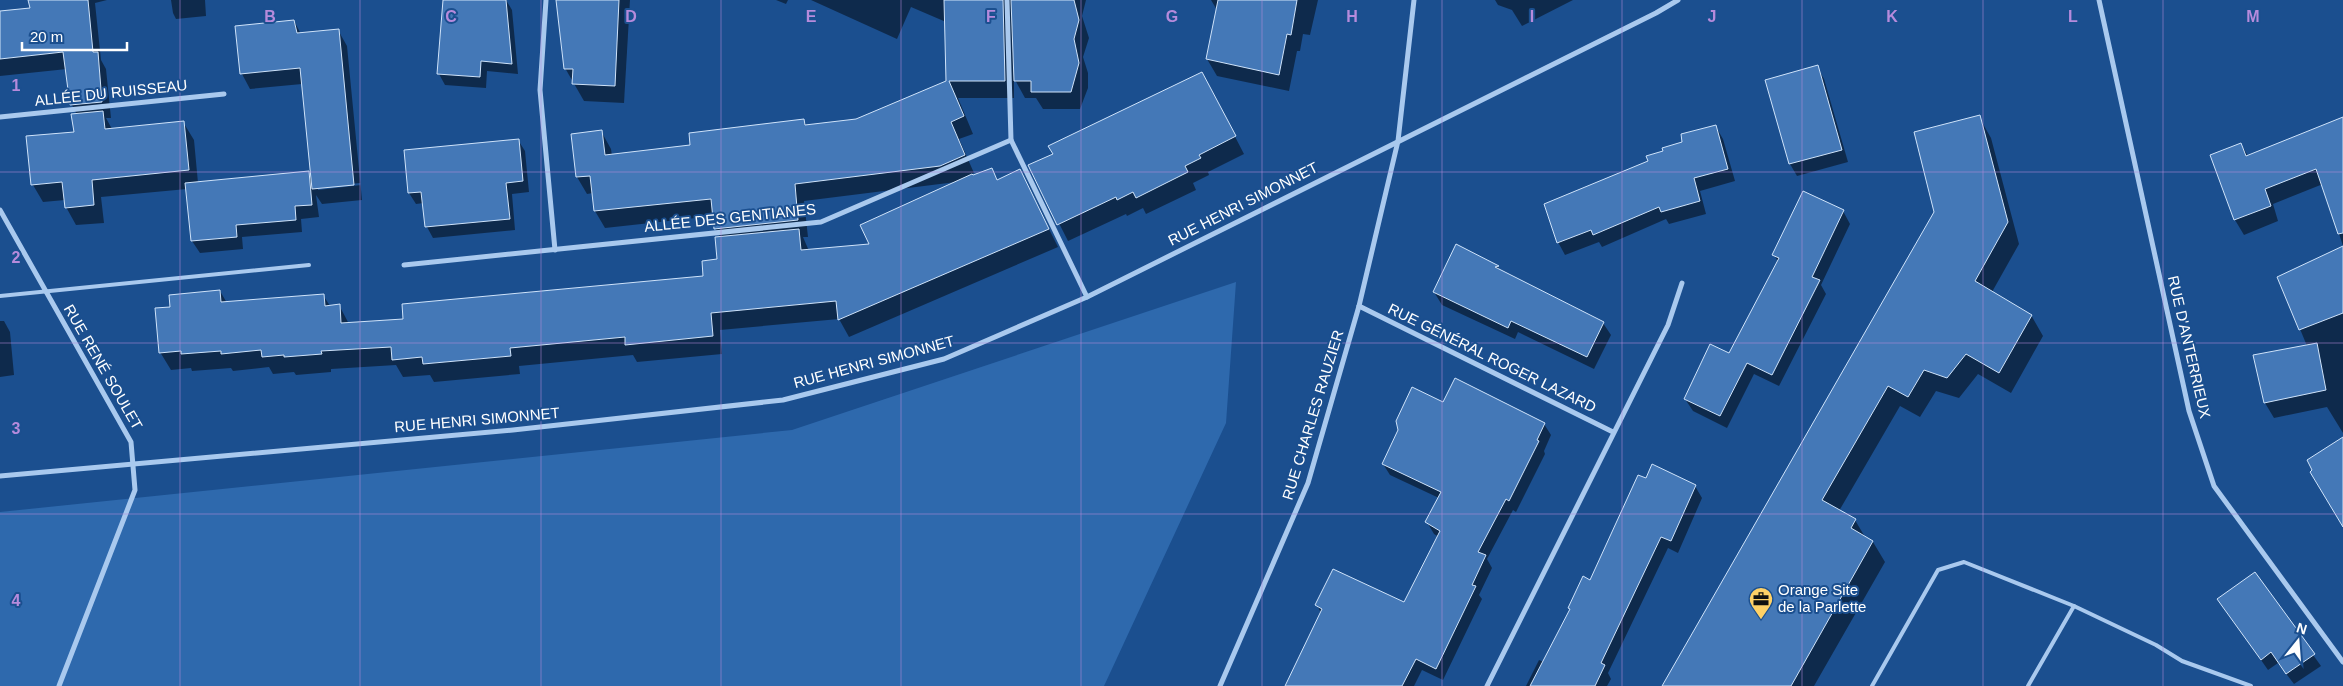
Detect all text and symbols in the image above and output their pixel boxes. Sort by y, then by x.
text: B [264,8,276,25]
text: C [445,8,457,25]
text: D [625,8,637,25]
text: E [806,8,817,25]
text: F [986,8,996,25]
text: G [1166,8,1178,25]
text: H [1346,8,1358,25]
text: I [1530,8,1534,25]
text: J [1708,8,1716,25]
text: K [1886,8,1898,25]
text: L [2068,8,2078,25]
text: M [2246,8,2260,25]
scale bar [22,20,128,52]
text: 20 m [30,28,63,45]
street label: ALLÉE DU RUISSEAU [34,76,188,109]
text: 1 [12,77,21,94]
street label: RUE HENRI SIMONNET [1165,158,1321,249]
street label: ALLÉE DES GENTIANES [643,200,817,235]
text: 2 [12,249,21,266]
street label: RUE D'ANTERRIEUX [2165,274,2214,420]
street label: RUE GÉNÉRAL ROGER LAZARD [1385,300,1599,416]
street label: RUE RENÉ SOULET [61,301,146,432]
street label: RUE CHARLES RAUZIER [1279,328,1347,502]
street label: RUE HENRI SIMONNET [792,332,956,391]
street label: RUE HENRI SIMONNET [394,404,560,435]
text: 3 [12,420,21,437]
place label: Orange Site de la Parlette [1778,581,1866,615]
office icon: Orange Site de la Parlette [1748,586,1774,620]
text: 4 [12,592,21,609]
north arrow [2273,616,2323,666]
text: N [2295,619,2309,638]

